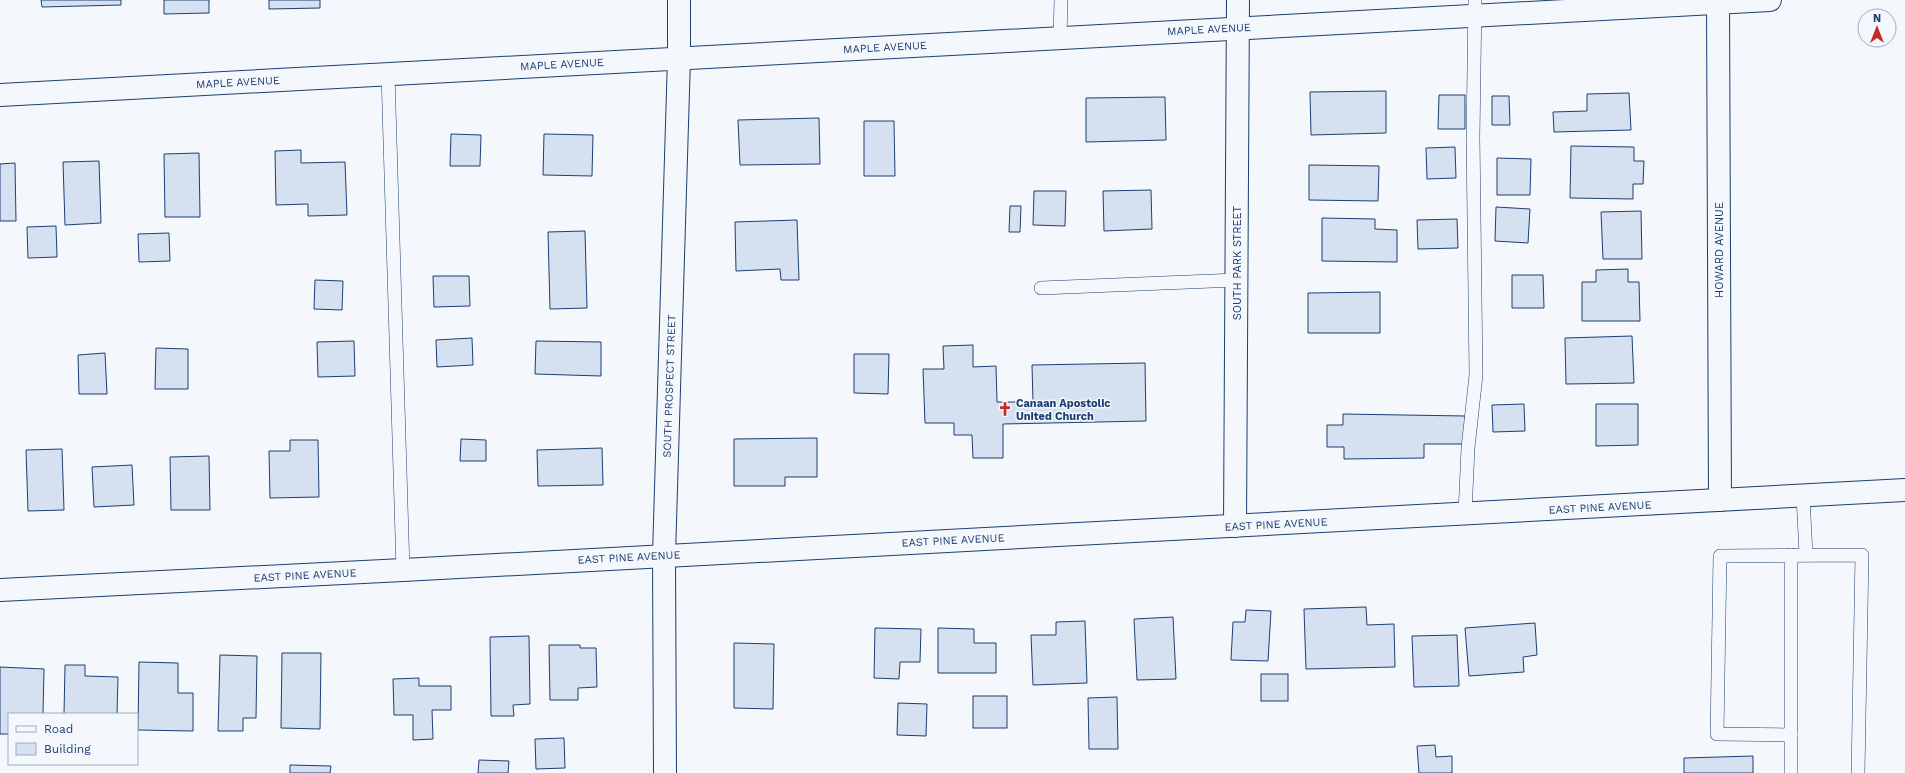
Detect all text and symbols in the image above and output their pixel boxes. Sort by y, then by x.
north arrow [1857,8,1897,48]
text: N [1873,12,1881,25]
street label: MAPLE AVENUE [1167,21,1251,38]
street label: MAPLE AVENUE [843,39,927,56]
street label: MAPLE AVENUE [520,56,604,73]
street label: MAPLE AVENUE [196,74,280,91]
street label: HOWARD AVENUE [1713,202,1726,298]
street label: SOUTH PARK STREET [1231,205,1244,320]
street label: SOUTH PROSPECT STREET [661,314,679,458]
place label: Canaan Apostolic United Church [1016,397,1111,423]
church icon: Canaan Apostolic United Church [997,401,1013,417]
street label: EAST PINE AVENUE [1548,498,1652,517]
street label: EAST PINE AVENUE [1224,515,1328,534]
street label: EAST PINE AVENUE [901,531,1005,550]
street label: EAST PINE AVENUE [577,548,681,567]
street label: EAST PINE AVENUE [253,566,357,585]
legend [8,713,138,765]
text: Road [44,722,73,736]
text: Building [44,742,91,756]

